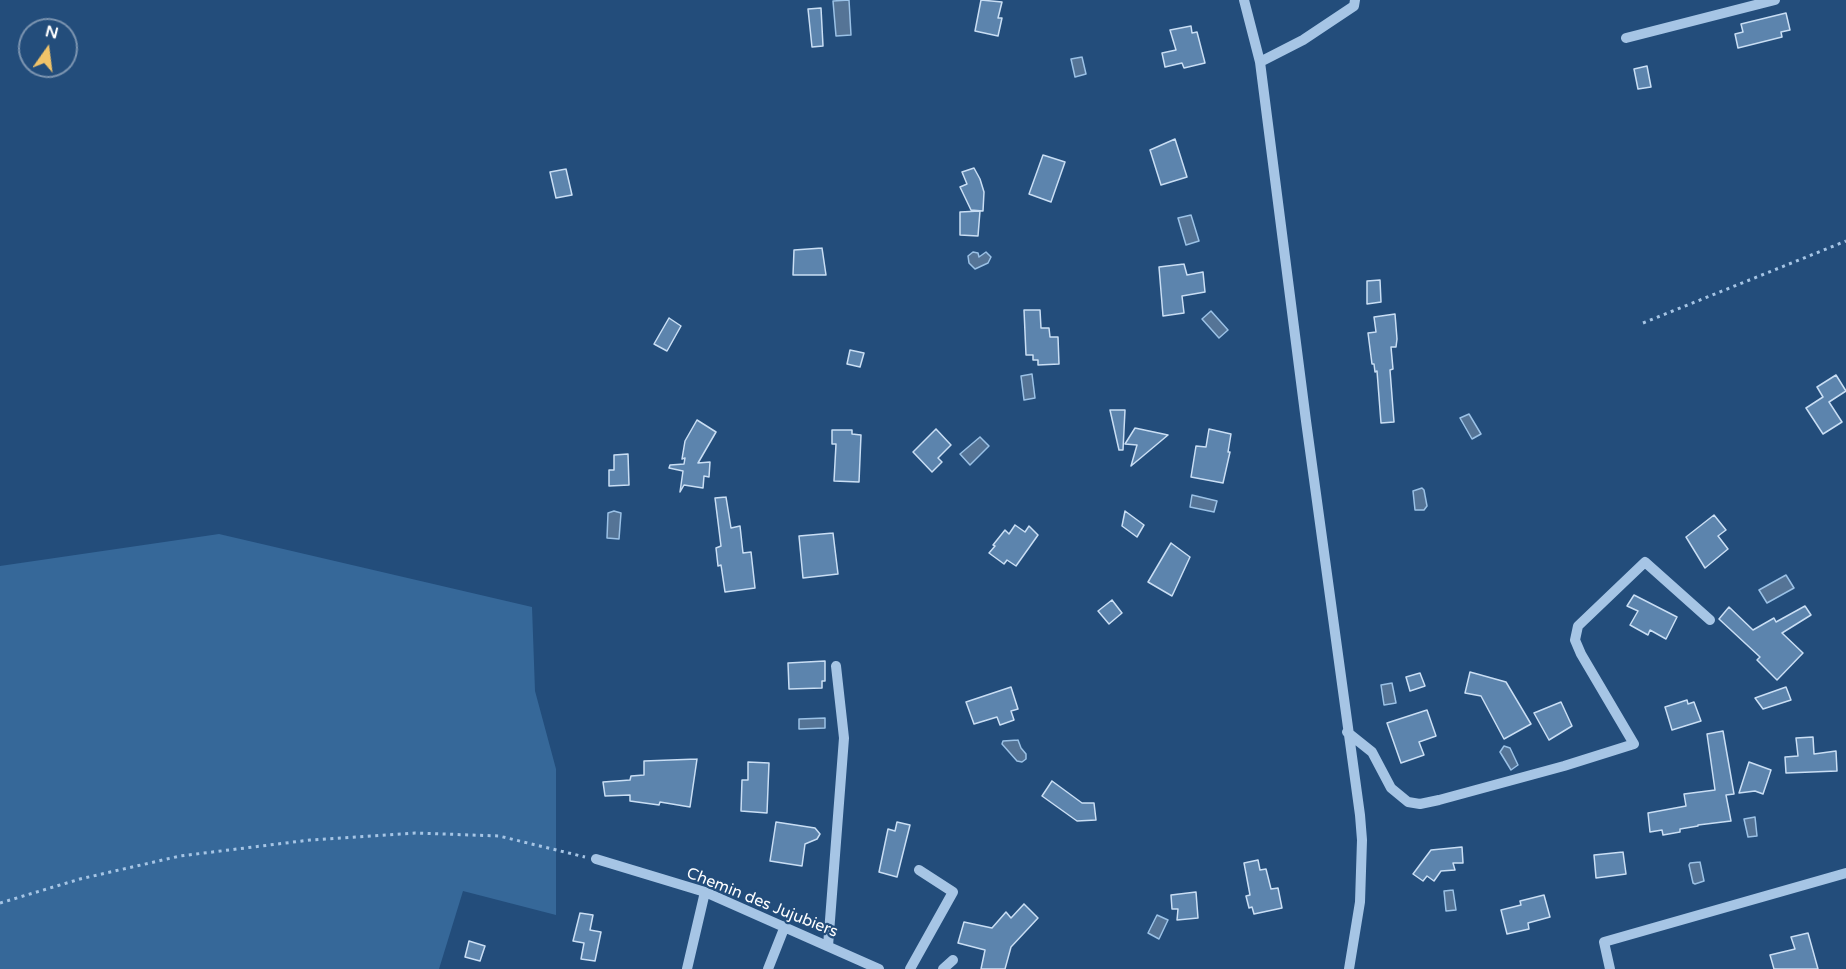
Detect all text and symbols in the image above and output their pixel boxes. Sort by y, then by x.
north arrow [18,18,78,78]
text: N [43,21,61,44]
street label: Chemin des Jujubiers [684,864,840,942]

